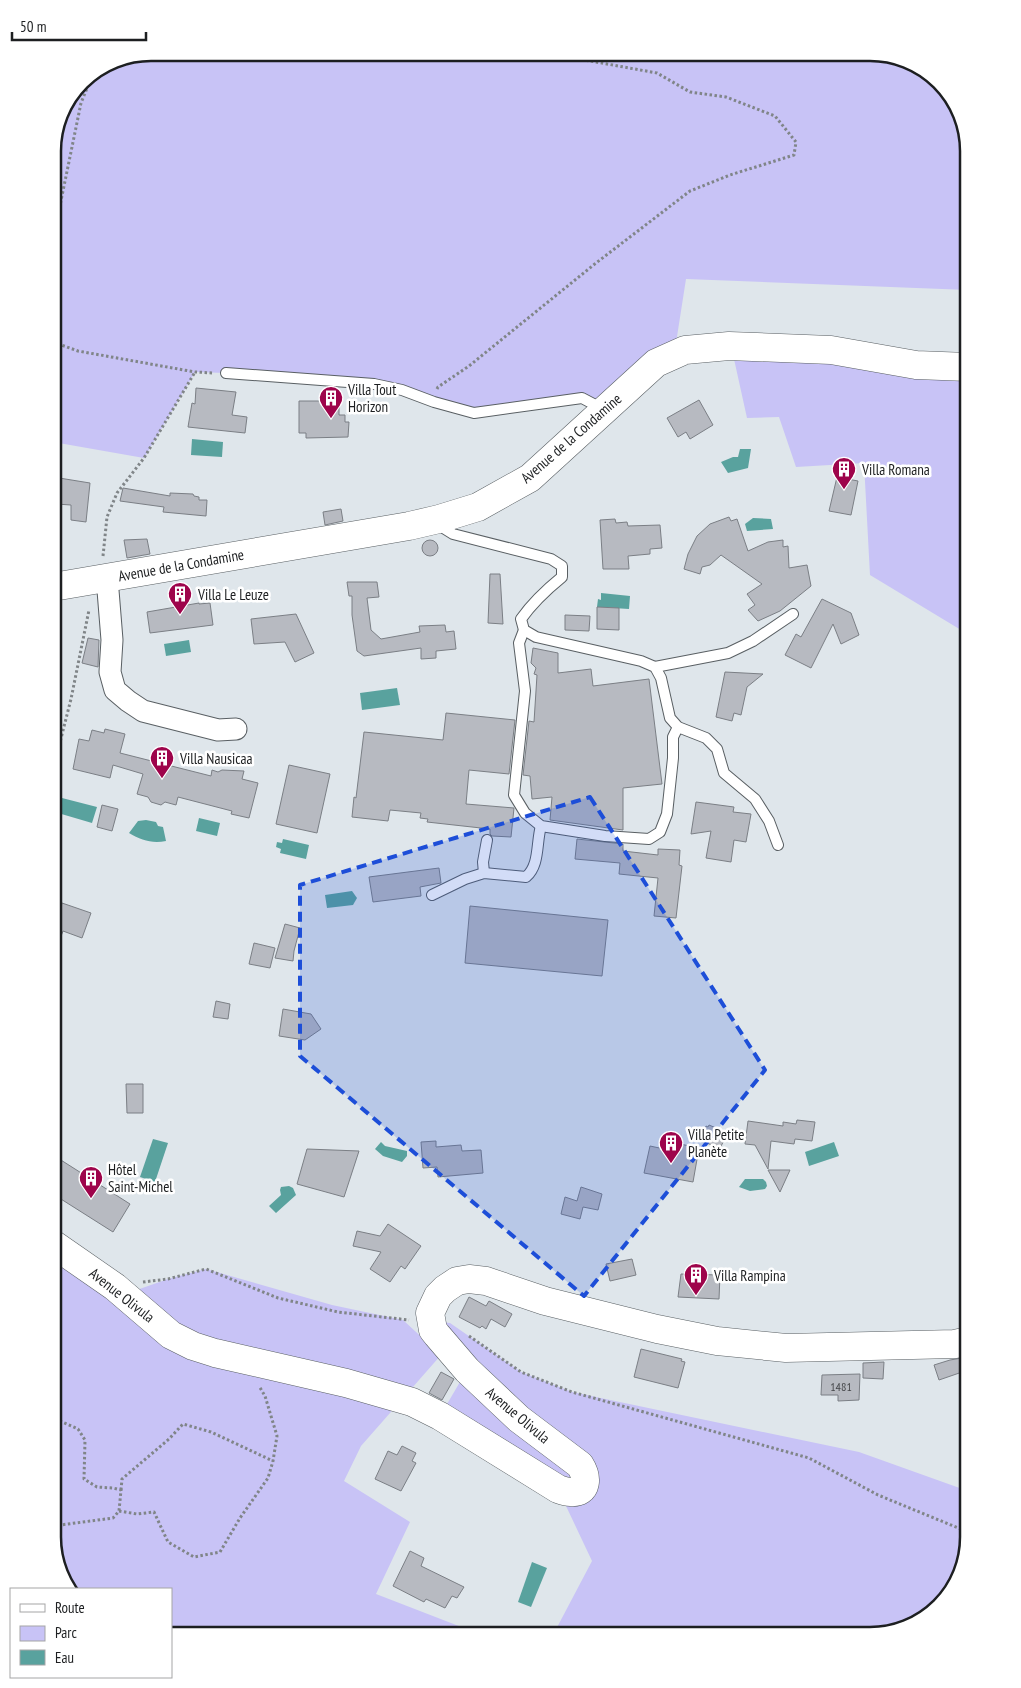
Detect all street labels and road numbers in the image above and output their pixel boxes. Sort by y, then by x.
street label: Avenue de la Condamine [517,389,625,487]
street label: Avenue de la Condamine [117,545,245,585]
street label: Avenue Olivula [85,1264,159,1326]
street label: Avenue Olivula [482,1383,554,1447]

